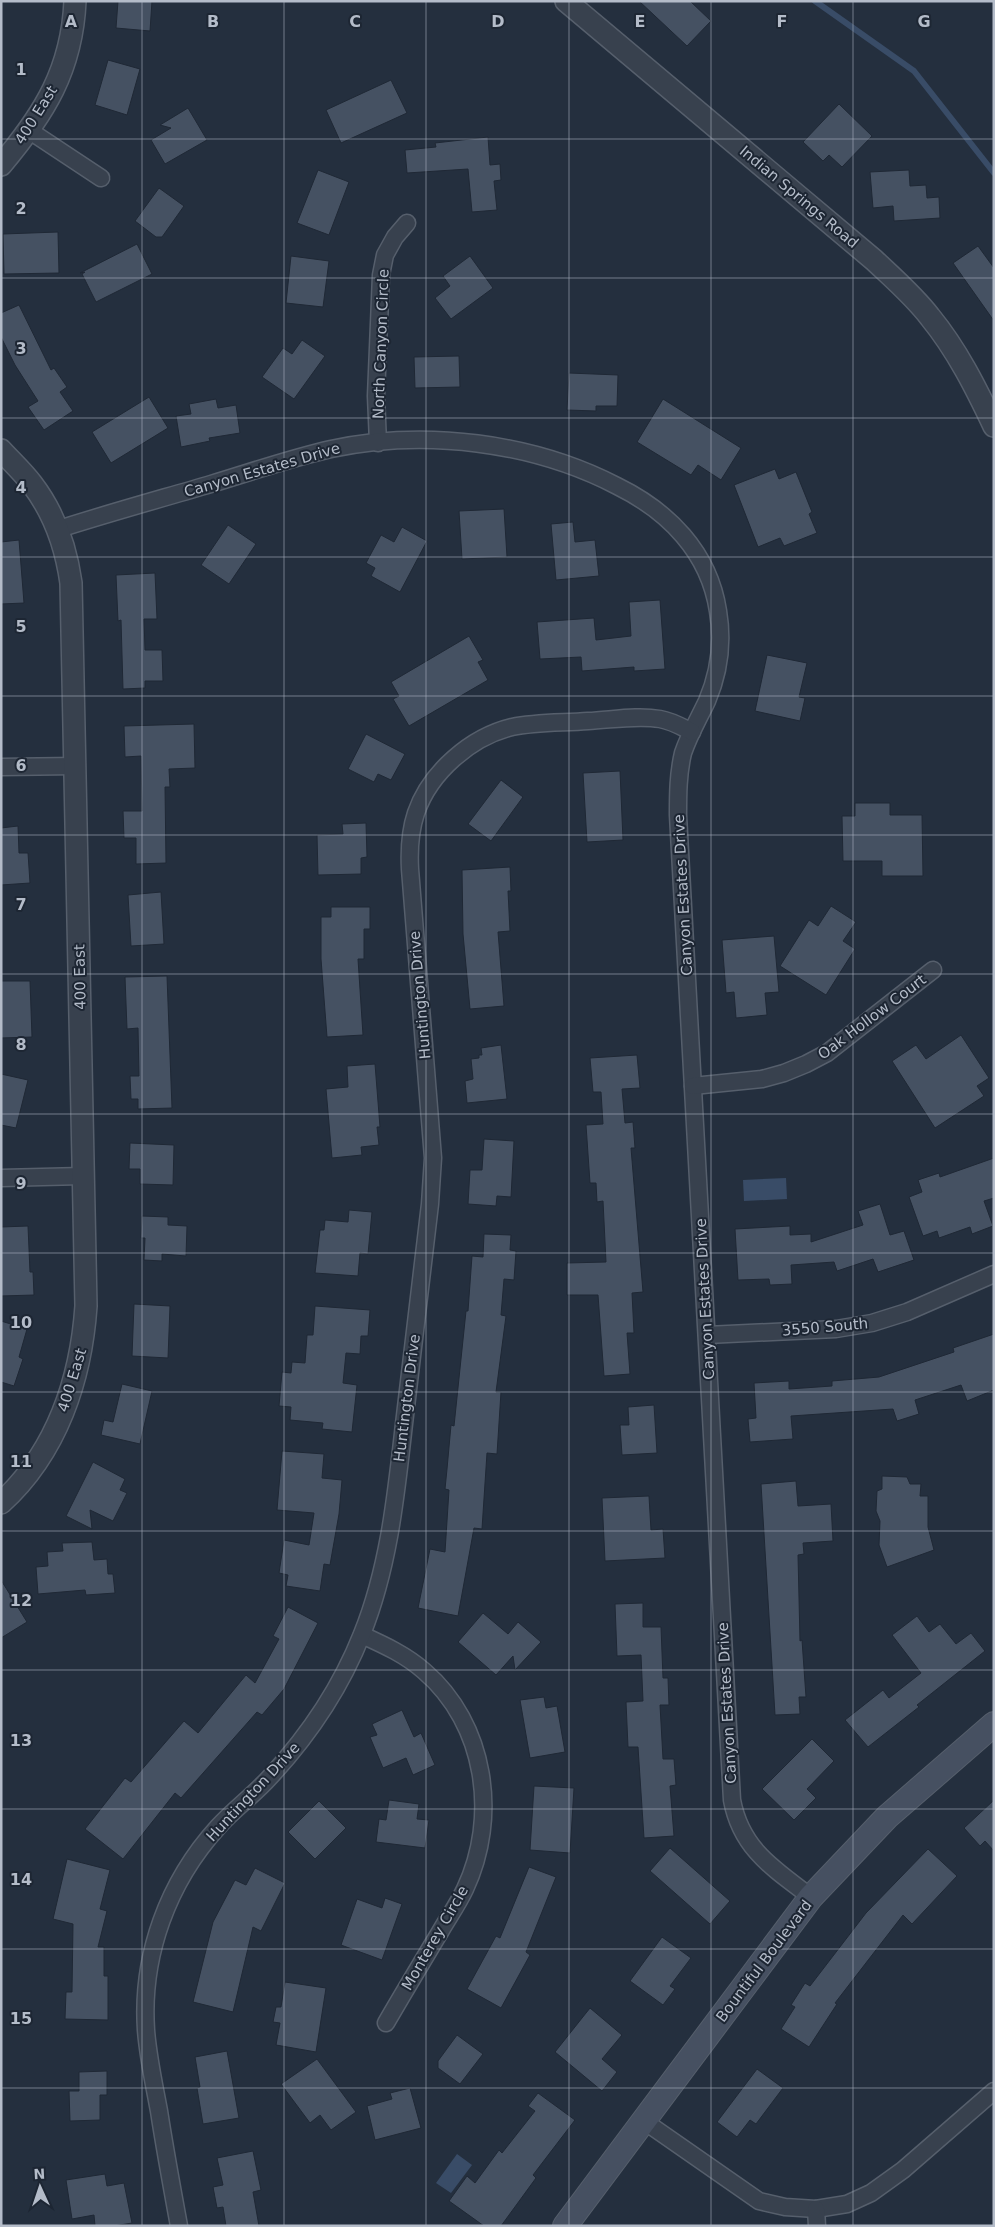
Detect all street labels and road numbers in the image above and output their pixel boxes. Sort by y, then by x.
street label: 400 East [11,82,61,148]
street label: Indian Springs Road [736,142,862,252]
street label: North Canyon Circle [369,269,393,419]
street label: Canyon Estates Drive [182,439,342,501]
street label: Canyon Estates Drive [670,814,696,976]
street label: Huntington Drive [405,930,435,1060]
street label: 400 East [70,944,90,1010]
street label: Oak Hollow Court [814,970,930,1064]
street label: Canyon Estates Drive [692,1218,718,1380]
street label: 3550 South [781,1314,869,1340]
street label: Huntington Drive [390,1333,424,1463]
street label: 400 East [54,1346,90,1414]
street label: Canyon Estates Drive [714,1622,740,1784]
street label: Huntington Drive [203,1739,303,1845]
street label: Monterey Circle [398,1883,472,1993]
street label: Bountiful Boulevard [712,1896,816,2026]

